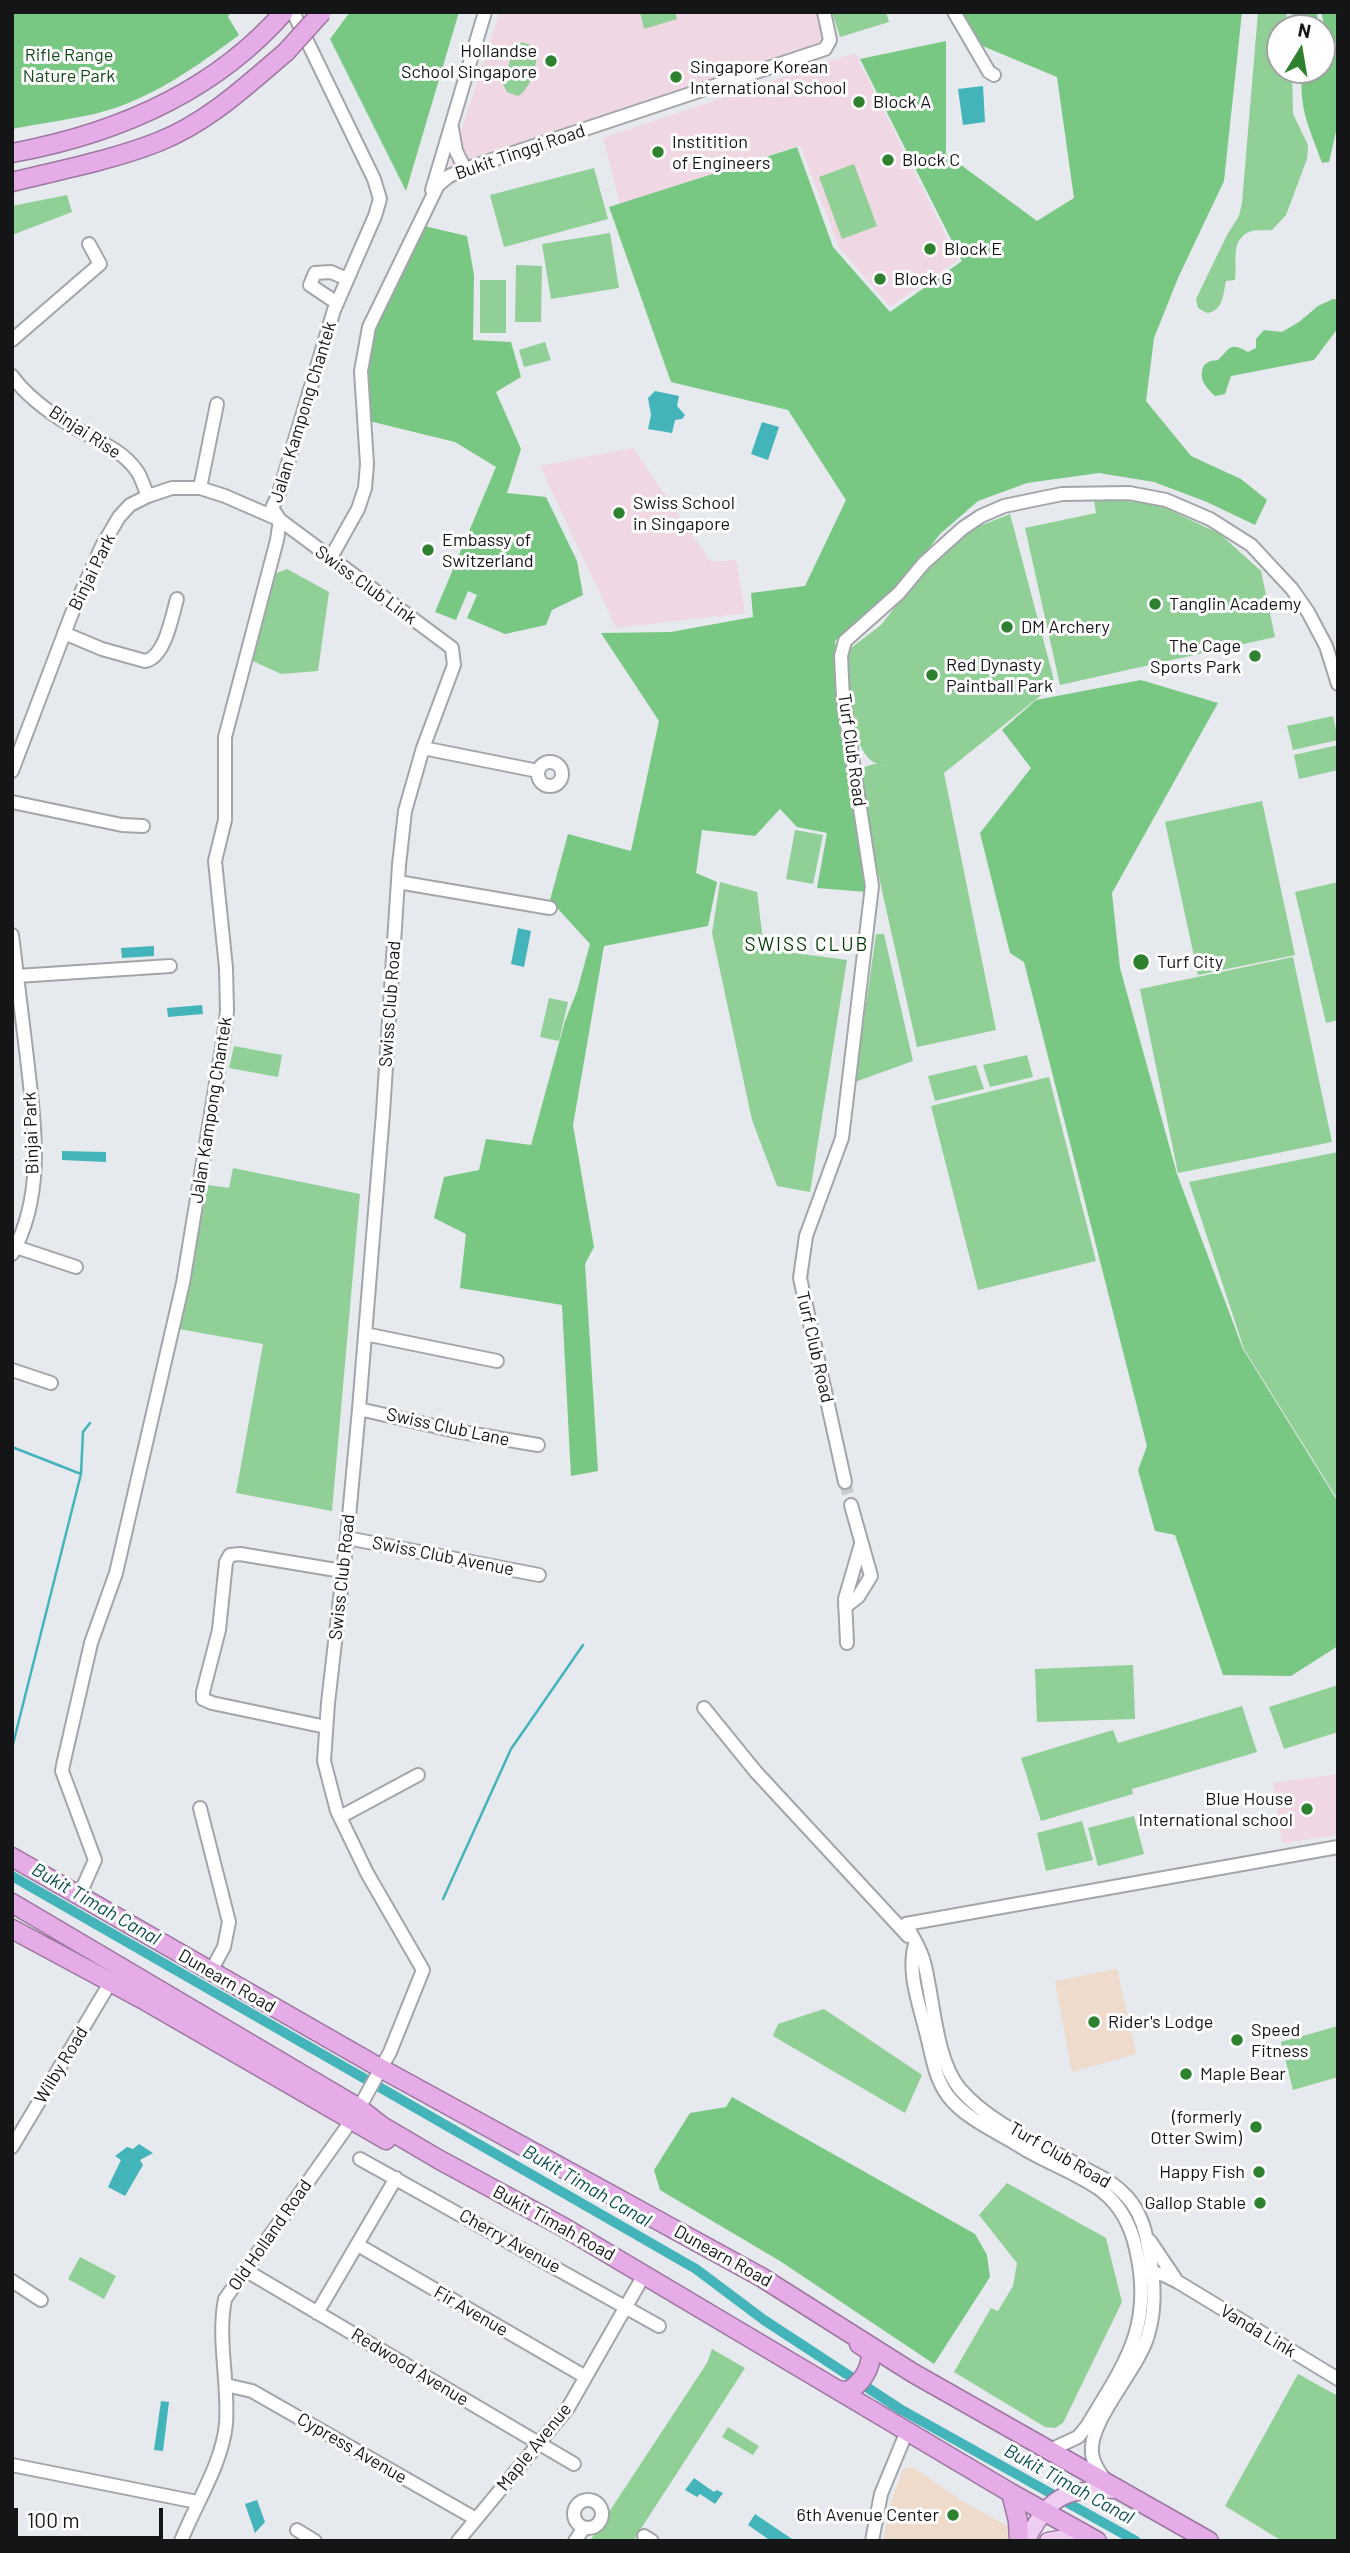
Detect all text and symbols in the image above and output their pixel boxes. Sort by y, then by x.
north arrow [1266,14,1336,84]
text: N [1296,17,1313,42]
place label: Hollandse School Singapore [401,40,537,82]
park label: Rifle Range Nature Park [23,44,115,86]
marker: Hollandse School Singapore [543,53,559,69]
place label: Singapore Korean International School [690,56,846,98]
marker: Singapore Korean International School [668,69,684,85]
place label: Block A [873,91,931,113]
marker: Block A [851,94,867,110]
street label: Bukit Tinggi Road [452,120,588,184]
place label: Institition of Engineers [672,131,770,174]
marker: Institition of Engineers [650,144,666,160]
place label: Block C [902,149,960,171]
marker: Block C [880,152,896,168]
place label: Block E [944,238,1002,260]
marker: Block E [922,241,938,257]
place label: Block G [894,268,952,290]
marker: Block G [872,271,888,287]
street label: Jalan Kampong Chantek [265,319,341,505]
street label: Binjai Rise [45,401,125,463]
place label: Swiss School in Singapore [633,492,735,534]
marker: Swiss School in Singapore [611,505,627,521]
place label: Embassy of Switzerland [442,529,534,572]
street label: Binjai Park [64,530,120,614]
street label: Swiss Club Link [311,541,421,629]
marker: Embassy of Switzerland [420,542,436,558]
place label: Tanglin Academy [1169,593,1301,615]
marker: Tanglin Academy [1147,596,1163,612]
place label: DM Archery [1021,616,1110,638]
marker: DM Archery [999,619,1015,635]
place label: The Cage Sports Park [1150,635,1241,678]
marker: The Cage Sports Park [1247,648,1263,664]
place label: Red Dynasty Paintball Park [946,654,1053,696]
marker: Red Dynasty Paintball Park [924,667,940,683]
street label: Turf Club Road [833,692,871,808]
district label: SWISS CLUB [746,934,868,956]
street label: Swiss Club Road [375,940,405,1068]
place label: Turf City [1157,951,1223,973]
marker: Turf City [1131,952,1151,972]
street label: Jalan Kampong Chantek [186,1015,236,1205]
street label: Binjai Park [19,1091,43,1175]
street label: Turf Club Road [792,1289,838,1405]
street label: Swiss Club Lane [384,1403,512,1451]
street label: Swiss Club Road [325,1513,359,1641]
street label: Swiss Club Avenue [370,1532,516,1580]
place label: Blue House International school [1138,1788,1293,1830]
marker: Blue House International school [1299,1801,1315,1817]
water label: Bukit Timah Canal [28,1858,164,1950]
street label: Dunearn Road [175,1945,279,2017]
place label: Rider's Lodge [1108,2011,1213,2033]
marker: Rider's Lodge [1086,2014,1102,2030]
place label: Speed Fitness [1251,2019,1308,2062]
street label: Wilby Road [30,2023,92,2107]
marker: Speed Fitness [1229,2032,1245,2048]
place label: Maple Bear [1200,2063,1286,2085]
marker: Maple Bear [1178,2066,1194,2082]
place label: (formerly Otter Swim) [1151,2106,1242,2148]
street label: Turf Club Road [1005,2117,1115,2193]
marker: (formerly Otter Swim) [1248,2119,1264,2135]
water label: Bukit Timah Canal [519,2140,655,2232]
place label: Happy Fish [1159,2161,1245,2183]
marker: Happy Fish [1251,2164,1267,2180]
street label: Old Holland Road [224,2175,316,2295]
street label: Bukit Timah Road [489,2181,619,2265]
place label: Gallop Stable [1144,2192,1246,2214]
marker: Gallop Stable [1252,2195,1268,2211]
street label: Cherry Avenue [455,2204,565,2278]
street label: Dunearn Road [670,2220,776,2292]
street label: Fir Avenue [430,2281,512,2341]
street label: Vanda Link [1216,2300,1300,2362]
street label: Redwood Avenue [347,2323,473,2411]
street label: Maple Avenue [492,2399,576,2495]
street label: Cypress Avenue [293,2408,411,2488]
water label: Bukit Timah Canal [1000,2439,1138,2529]
scale bar [18,2494,166,2538]
place label: 6th Avenue Center [796,2504,939,2526]
text: 100 m [27,2507,80,2532]
marker: 6th Avenue Center [945,2507,961,2523]

